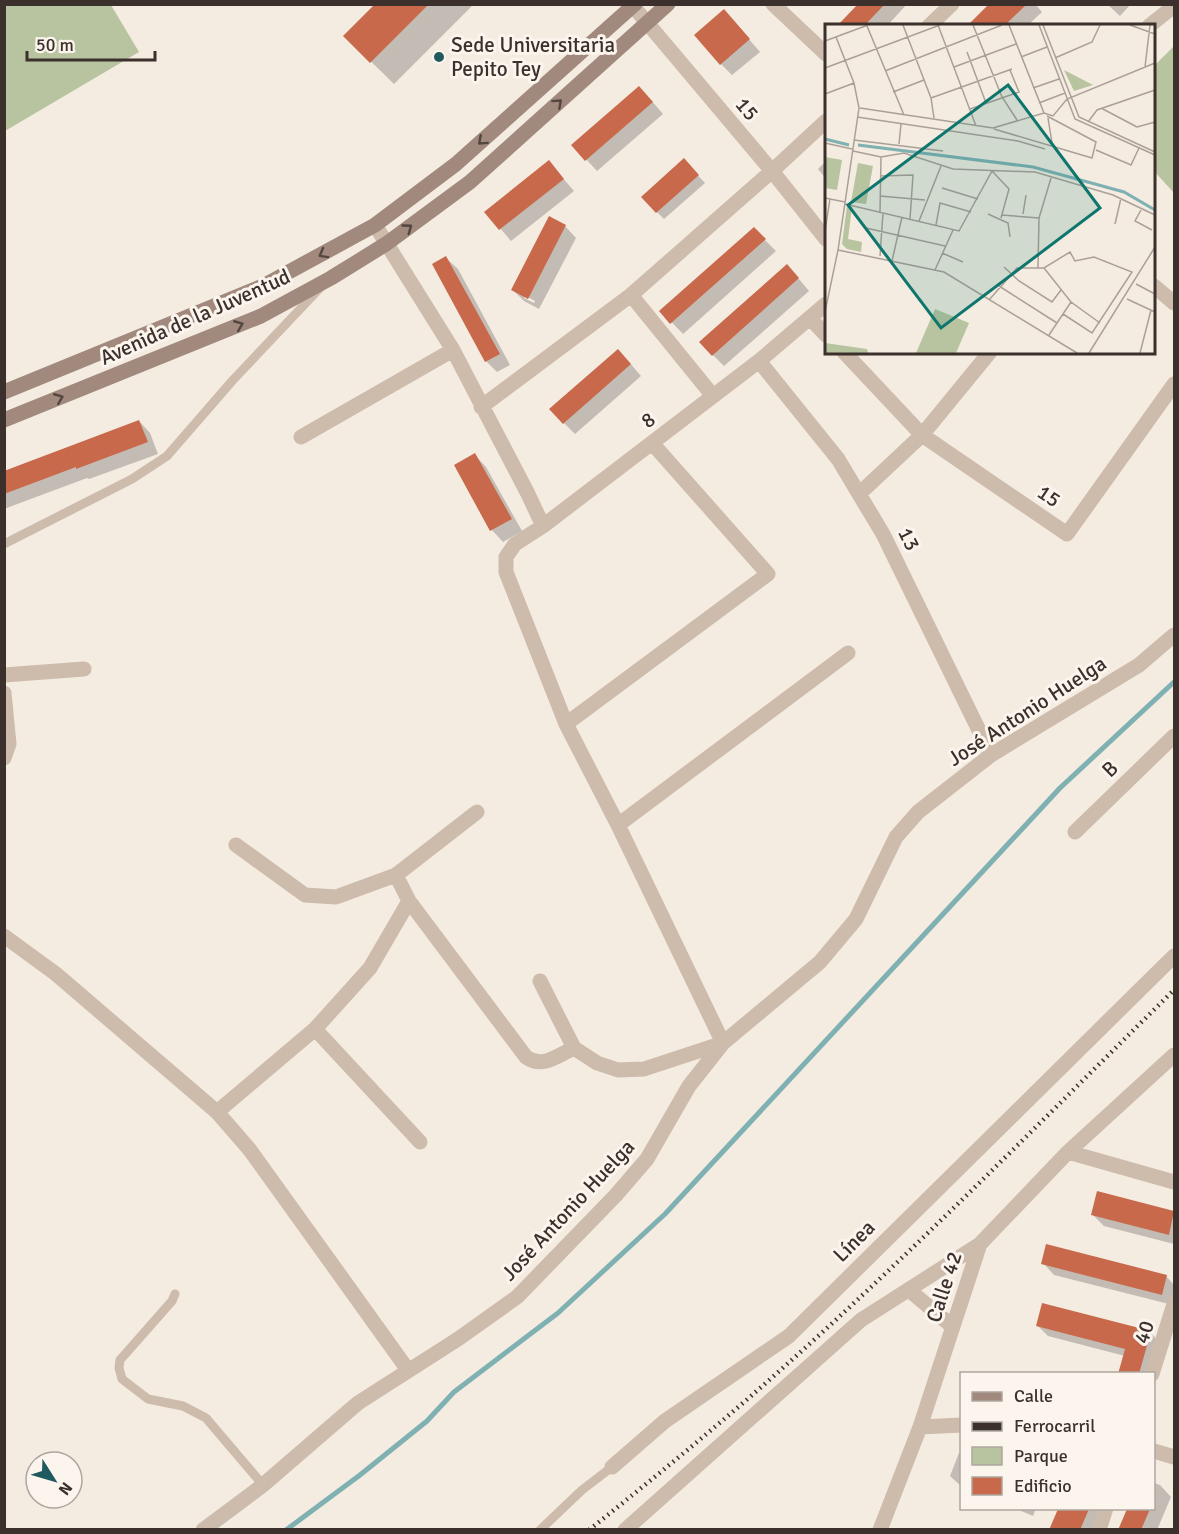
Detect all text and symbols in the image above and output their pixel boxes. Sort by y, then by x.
scale bar [27,24,154,62]
inset map [825,24,1155,354]
place label: Sede Universitaria Pepito Tey [451,32,615,82]
text: 50 m [36,34,74,56]
marker: Sede Universitaria Pepito Tey [432,50,446,64]
street label: 15 [730,92,764,126]
one-way arrow [551,99,562,110]
one-way arrow [478,134,489,145]
one-way arrow [402,224,413,235]
one-way arrow [319,247,329,258]
street label: Avenida de la Juventud [96,263,294,371]
one-way arrow [234,319,244,332]
one-way arrow [52,393,63,405]
street label: 8 [636,406,660,434]
street label: 15 [1032,479,1066,513]
street label: 13 [892,523,926,555]
street label: José Antonio Huelga [943,650,1111,772]
street label: B [1096,755,1124,783]
street label: José Antonio Huelga [496,1134,640,1286]
street label: Línea [828,1215,880,1267]
street label: Calle 42 [920,1248,968,1326]
street label: 40 [1128,1317,1160,1347]
legend [960,1372,1155,1510]
text: Calle [1014,1385,1053,1407]
text: Ferrocarril [1014,1415,1095,1437]
text: Parque [1014,1445,1068,1467]
north arrow [24,1450,84,1510]
text: Edificio [1014,1475,1072,1497]
text: N [54,1478,77,1499]

